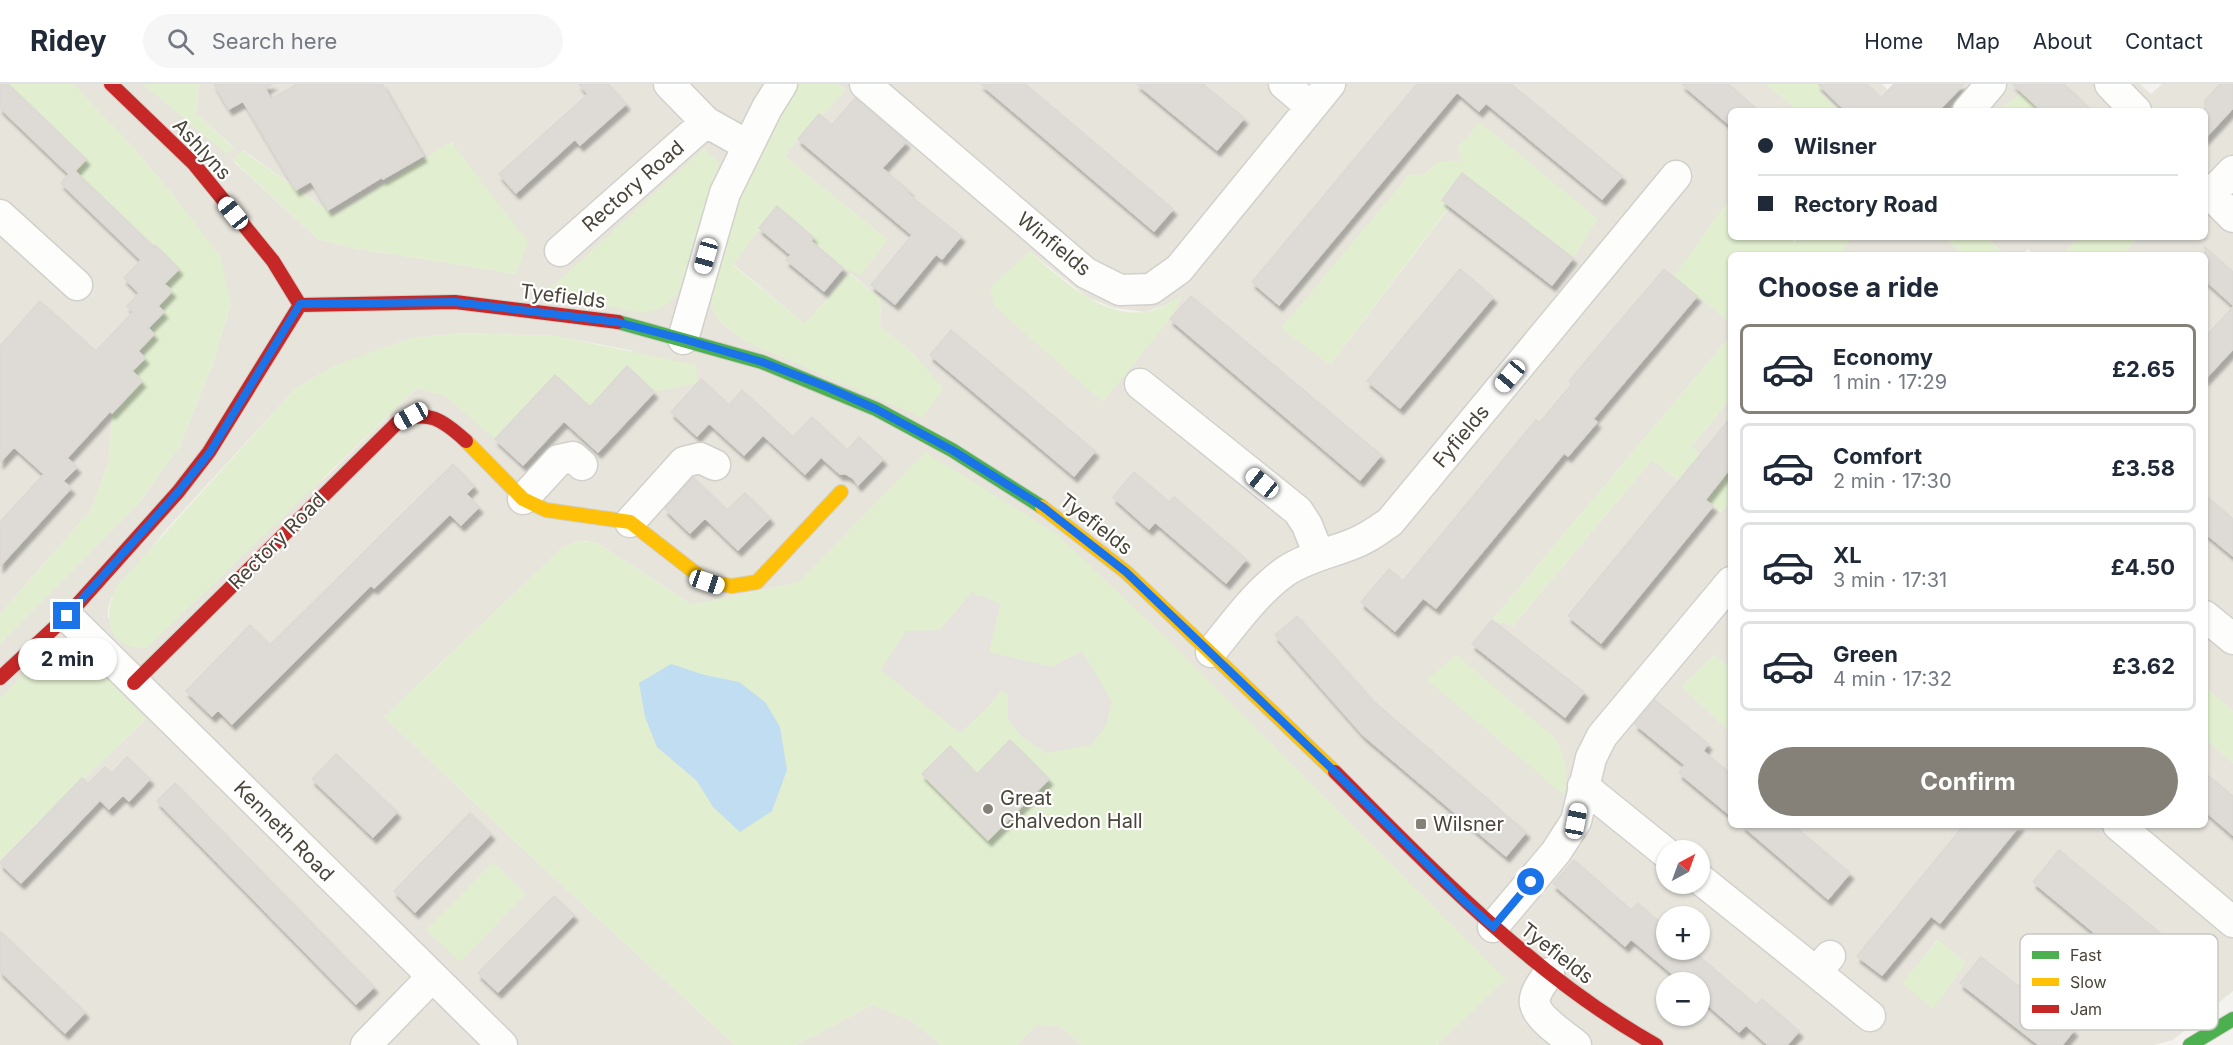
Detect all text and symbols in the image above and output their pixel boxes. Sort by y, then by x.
search box [143,14,563,68]
text: Ridey [30,24,107,58]
icon: search [164,25,197,58]
text: Search here [212,28,337,54]
text: Home [1864,29,1923,54]
text: Map [1956,29,2000,54]
text: About [2033,29,2092,54]
text: Contact [2125,29,2203,54]
street label: Ashlyns [168,113,236,185]
text: Wilsner [1794,133,1877,159]
street label: Rectory Road [577,135,689,237]
text: Rectory Road [1794,191,1938,217]
car [215,193,251,233]
street label: Winfields [1012,207,1096,281]
car [692,236,720,276]
text: Choose a ride [1758,271,1939,304]
street label: Tyefields [519,279,607,313]
icon: car [1761,342,1815,396]
text: Economy [1833,344,1933,370]
car [1492,356,1528,396]
text: £2.65 [2112,356,2175,382]
text: 1 min · 17:29 [1833,370,1947,394]
car [391,399,431,433]
street label: Fyfields [1428,400,1494,472]
icon: car [1761,441,1815,495]
text: Comfort [1833,443,1922,469]
text: £3.58 [2112,455,2175,481]
car [1242,465,1282,501]
text: 2 min · 17:30 [1833,469,1952,493]
street label: Rectory Road [224,488,330,594]
street label: Tyefields [1055,488,1137,560]
icon: car [1761,540,1815,594]
text: XL [1833,542,1862,568]
text: £4.50 [2111,554,2175,580]
car [687,568,727,596]
text: 3 min · 17:31 [1833,568,1947,592]
route end [53,602,80,629]
callout: 2 min [17,637,116,679]
icon: car [1761,639,1815,693]
text: Green [1833,641,1898,667]
text: 2 min [41,647,94,671]
text: £3.62 [2112,653,2175,679]
text: 4 min · 17:32 [1833,667,1952,691]
button: Confirm [1758,747,2178,816]
street label: Kenneth Road [229,776,339,886]
place label: Great Chalvedon Hall [1000,786,1143,833]
marker: Great Chalvedon Hall [981,802,995,816]
car [1564,802,1588,840]
place label: Wilsner [1433,812,1504,836]
marker: Wilsner [1414,817,1428,831]
north arrow [1656,840,1710,894]
map controls [1656,840,1710,1026]
route start [1517,868,1544,895]
button: + [1656,906,1710,960]
street label: Tyefields [1516,917,1598,989]
legend [2020,934,2218,1030]
text: Fast [2070,945,2102,965]
button: − [1656,972,1710,1026]
text: Slow [2070,972,2107,992]
text: Jam [2070,999,2102,1019]

